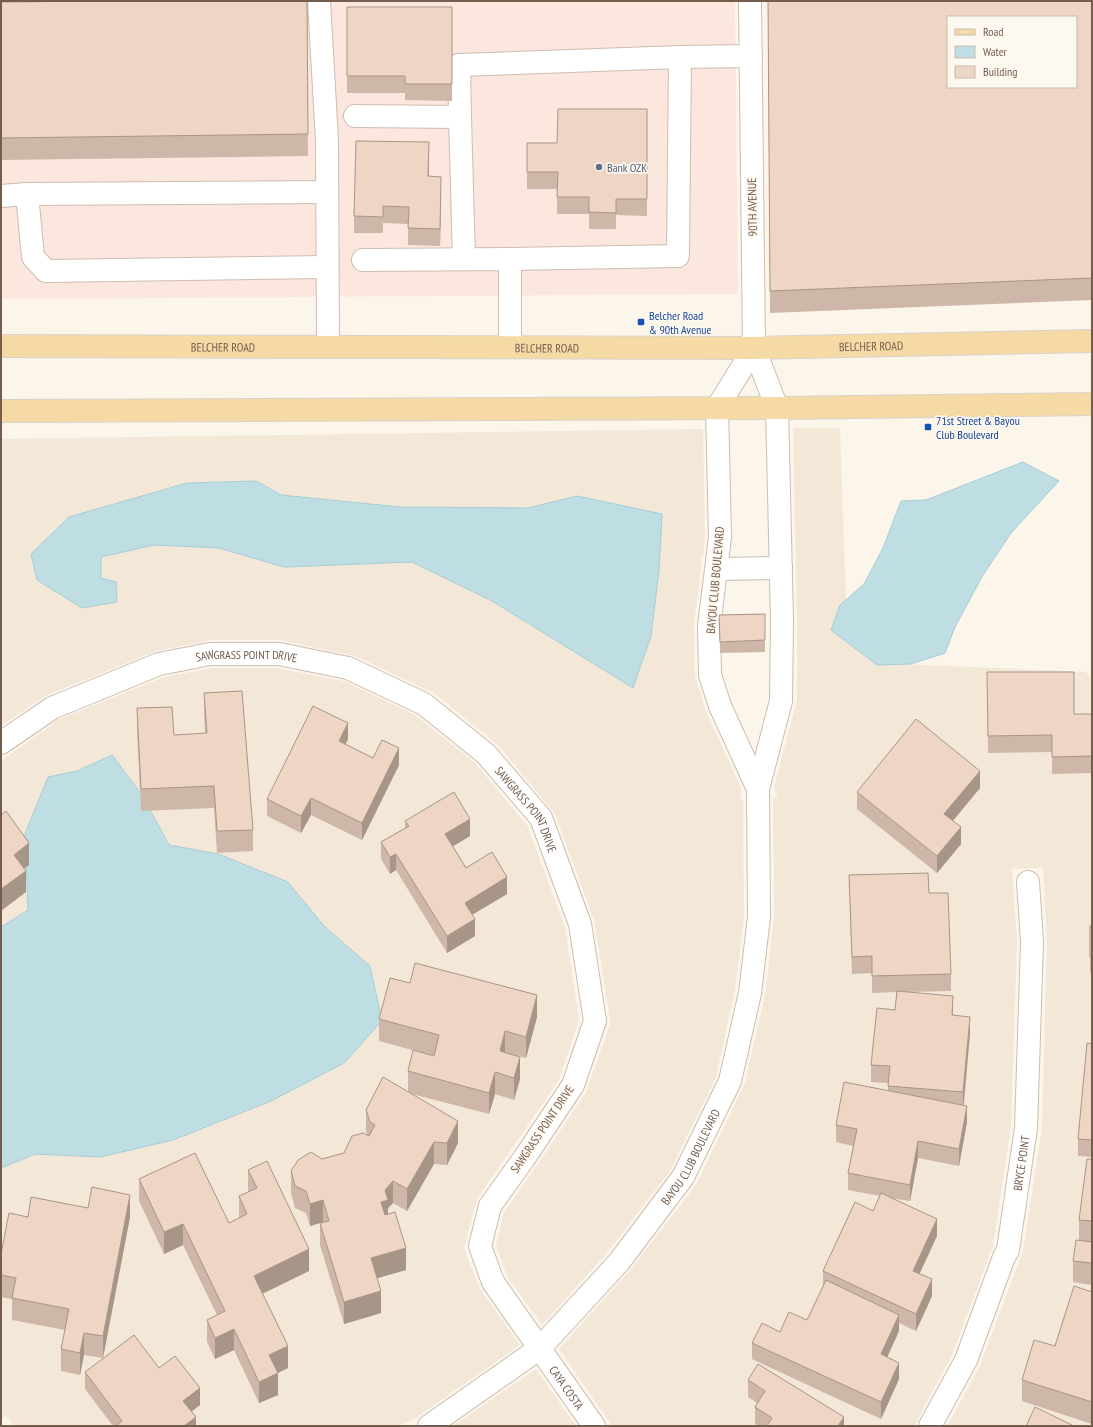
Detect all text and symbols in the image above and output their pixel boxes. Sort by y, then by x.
legend [947,16,1077,88]
text: Road [983,24,1003,39]
text: Water [983,44,1008,59]
text: Building [983,64,1018,79]
place label: Bank OZK [607,160,647,175]
marker: Bank OZK [594,162,604,172]
street label: 90TH AVENUE [744,178,760,236]
place label: Belcher Road & 90th Avenue [649,308,711,337]
marker: Belcher Road & 90th Avenue [636,317,646,327]
street label: BELCHER ROAD [839,337,903,354]
street label: BELCHER ROAD [191,339,255,354]
street label: BELCHER ROAD [515,340,579,355]
place label: 71st Street & Bayou Club Boulevard [936,413,1020,442]
marker: 71st Street & Bayou Club Boulevard [923,422,933,432]
street label: BAYOU CLUB BOULEVARD [703,526,727,634]
street label: SAWGRASS POINT DRIVE [194,646,299,665]
street label: SAWGRASS POINT DRIVE [492,763,561,855]
street label: SAWGRASS POINT DRIVE [507,1082,577,1176]
street label: BAYOU CLUB BOULEVARD [657,1106,723,1208]
street label: BRYCE POINT [1009,1134,1032,1192]
street label: CAYA COSTA [546,1363,588,1413]

